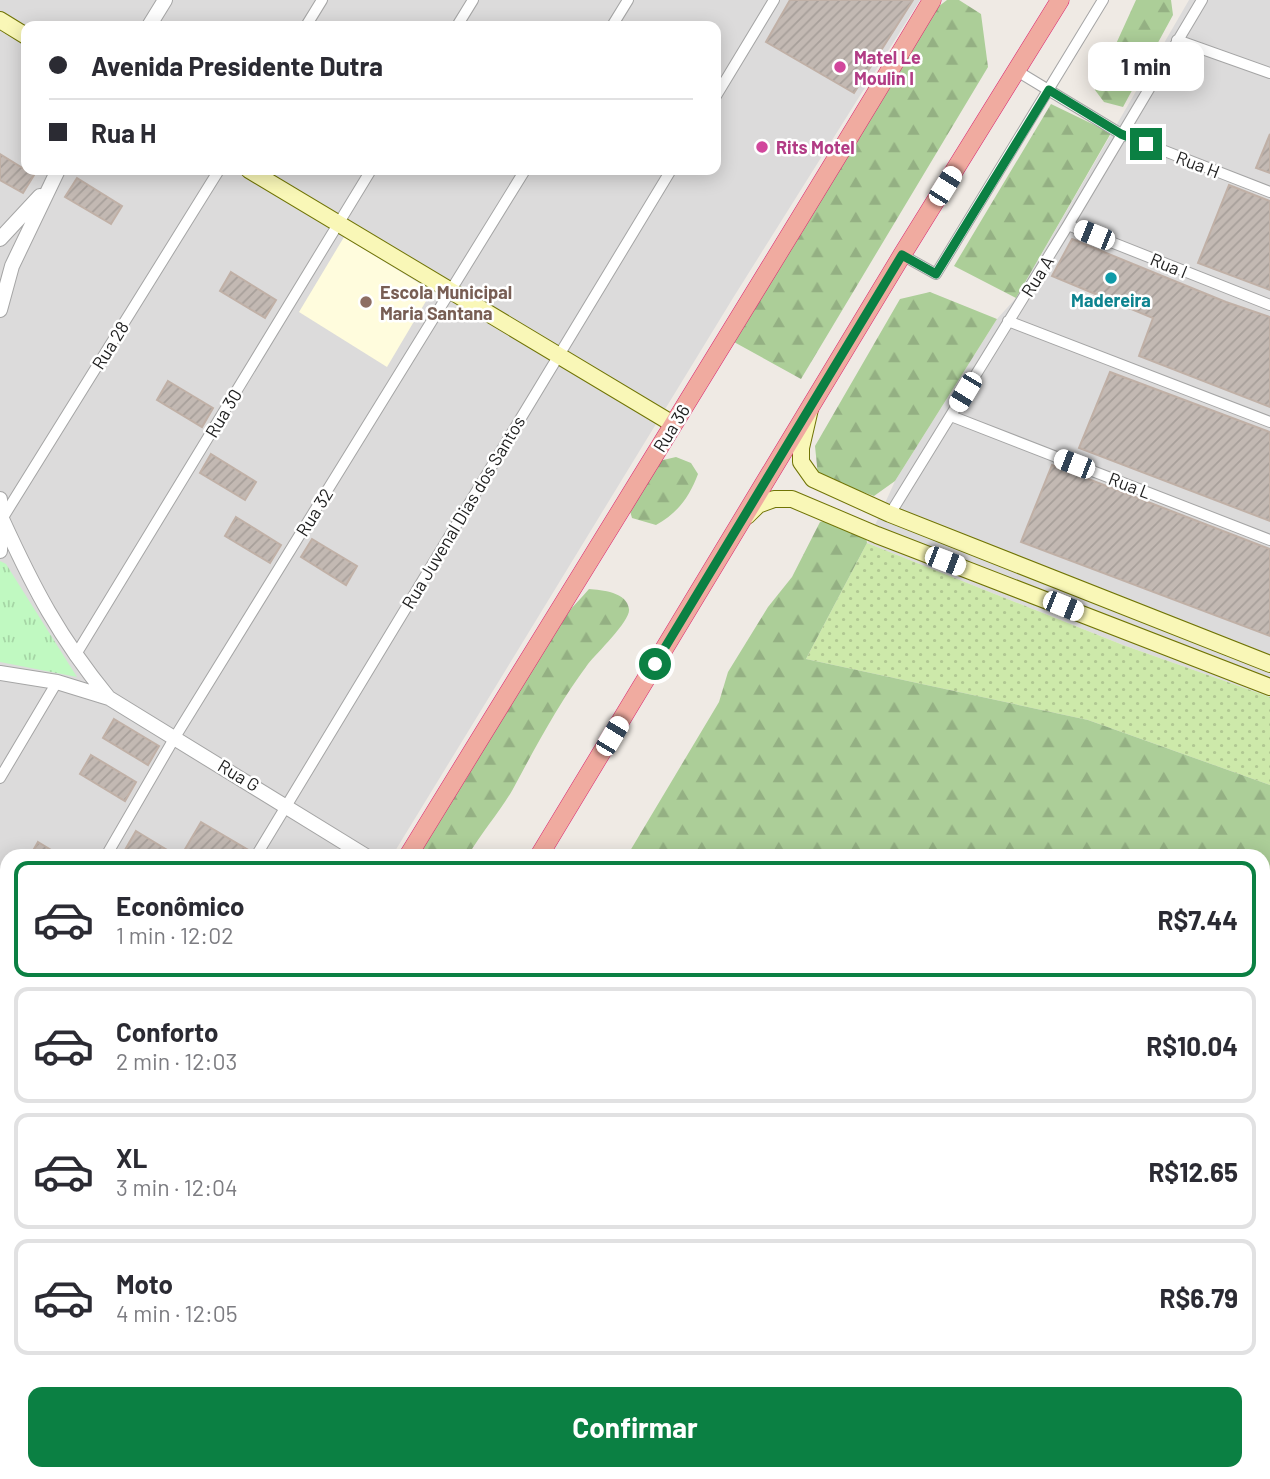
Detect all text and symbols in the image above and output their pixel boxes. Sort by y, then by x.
callout: 1 min [1088,43,1204,92]
place label: Matel Le Moulin I [854,46,921,89]
text: Avenida Presidente Dutra [91,50,383,81]
text: 1 min [1121,52,1171,80]
marker: Matel Le Moulin I [832,59,848,75]
text: Rua H [91,117,156,148]
route end [1130,128,1162,160]
place label: Rits Motel [776,136,855,158]
marker: Rits Motel [754,139,770,155]
street label: Rua H [1173,146,1223,182]
car [925,163,966,209]
car [1071,217,1118,253]
street label: Rua I [1147,248,1191,282]
street label: Rua A [1016,251,1058,301]
marker: Madereira [1103,270,1119,286]
place label: Escola Municipal Maria Santana [380,281,512,324]
place label: Madereira [1071,289,1151,311]
marker: Escola Municipal Maria Santana [358,294,374,310]
street label: Rua 28 [87,317,133,373]
car [946,369,985,415]
street label: Rua 30 [200,385,246,441]
street label: Rua 36 [648,400,694,456]
street label: Rua Juvenal Dias dos Santos [397,412,529,612]
car [1051,447,1098,481]
street label: Rua L [1106,467,1154,503]
street label: Rua 32 [291,484,337,540]
car [922,544,969,578]
car [1040,588,1087,624]
route start [639,648,671,680]
car [593,713,632,759]
street label: Rua G [214,754,264,796]
icon: car [32,888,95,951]
text: Econômico [116,890,245,921]
text: R$7.44 [1158,904,1238,935]
text: 1 min · 12:02 [116,921,233,949]
icon: car [32,1014,95,1077]
text: Conforto [116,1016,219,1047]
text: R$10.04 [1146,1030,1238,1061]
text: 2 min · 12:03 [116,1047,237,1075]
icon: car [32,1140,95,1203]
text: XL [116,1142,147,1173]
text: R$12.65 [1148,1156,1238,1187]
text: 3 min · 12:04 [116,1173,238,1201]
icon: car [32,1266,95,1329]
text: Moto [116,1268,173,1299]
text: R$6.79 [1159,1282,1238,1313]
text: 4 min · 12:05 [116,1299,238,1327]
button: Confirmar [28,1387,1242,1467]

